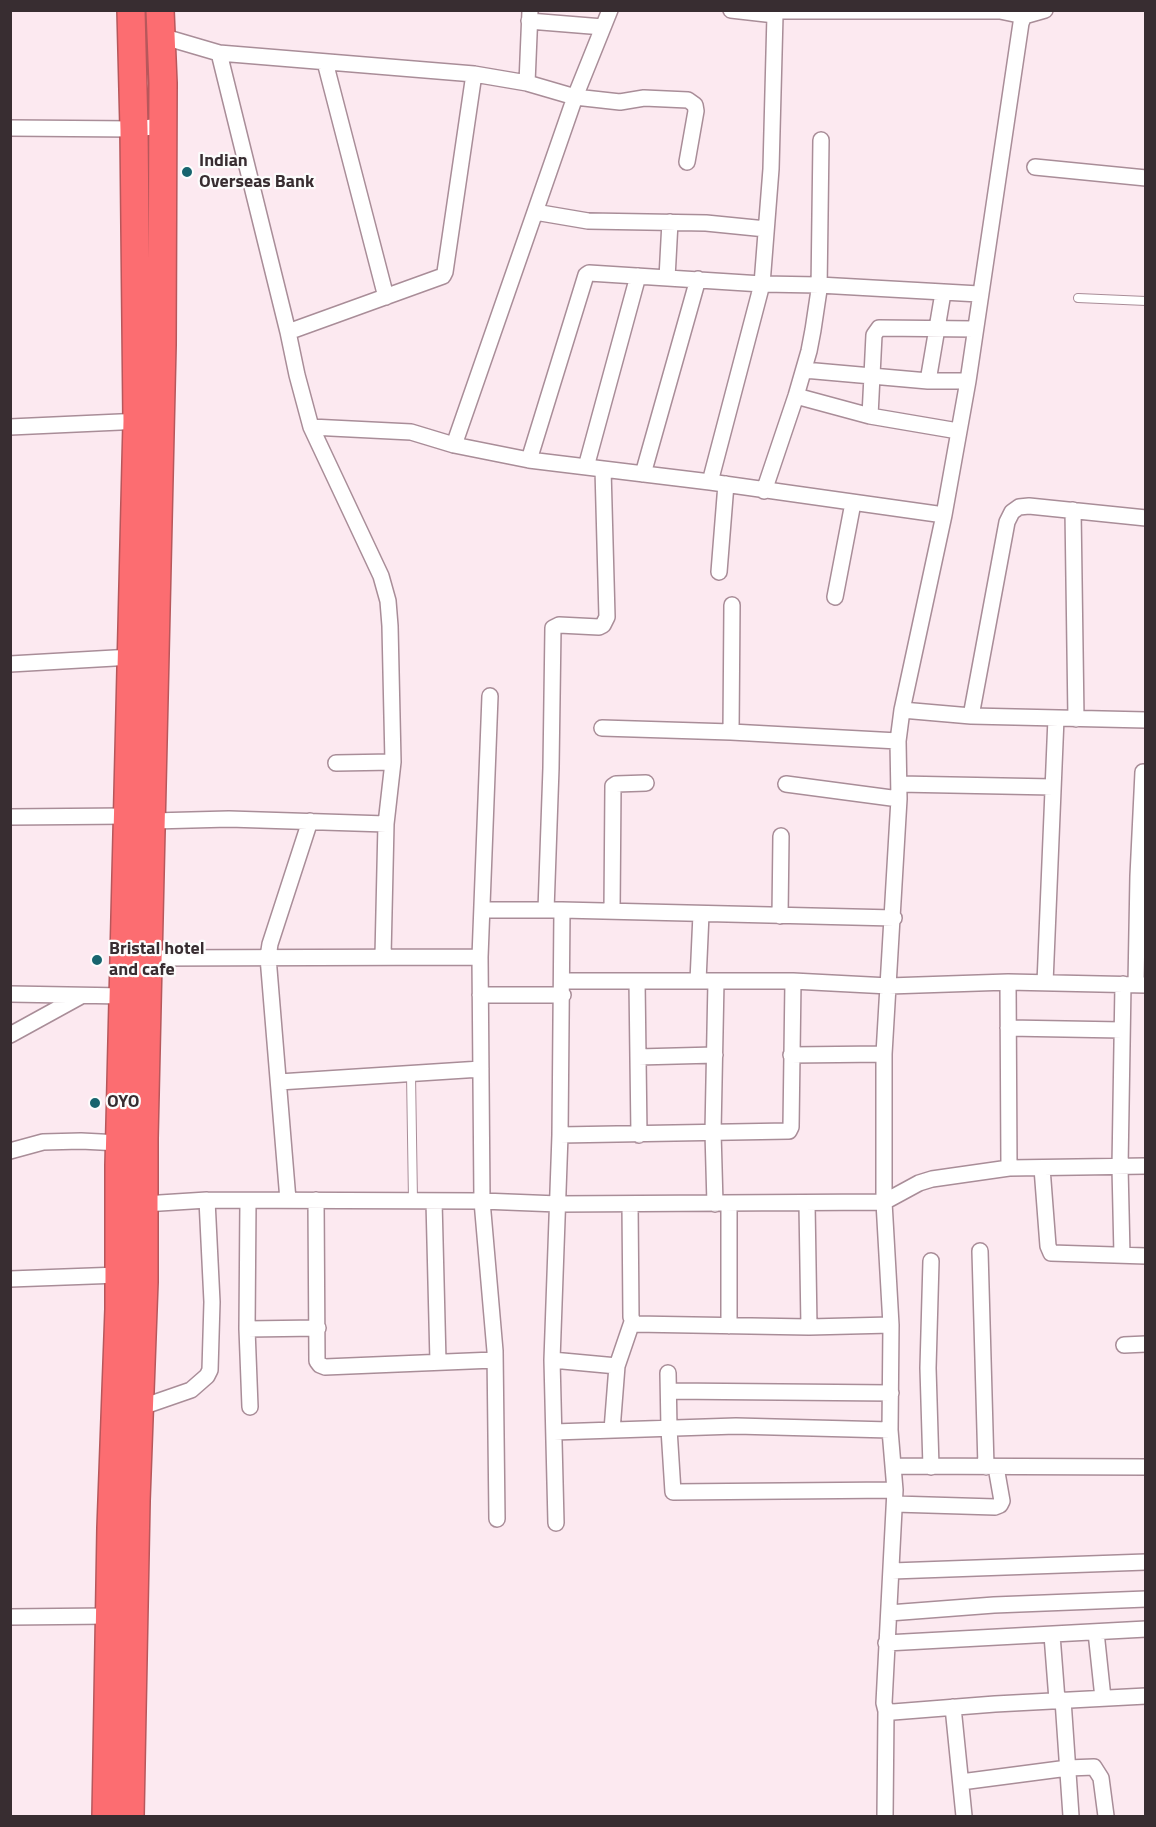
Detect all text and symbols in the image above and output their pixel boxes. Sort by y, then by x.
place label: Indian Overseas Bank [199,151,314,194]
marker: Indian Overseas Bank [180,165,194,179]
place label: Bristal hotel and cafe [109,939,204,982]
marker: Bristal hotel and cafe [90,953,104,967]
place label: OYO [107,1092,140,1114]
marker: OYO [88,1096,102,1110]

